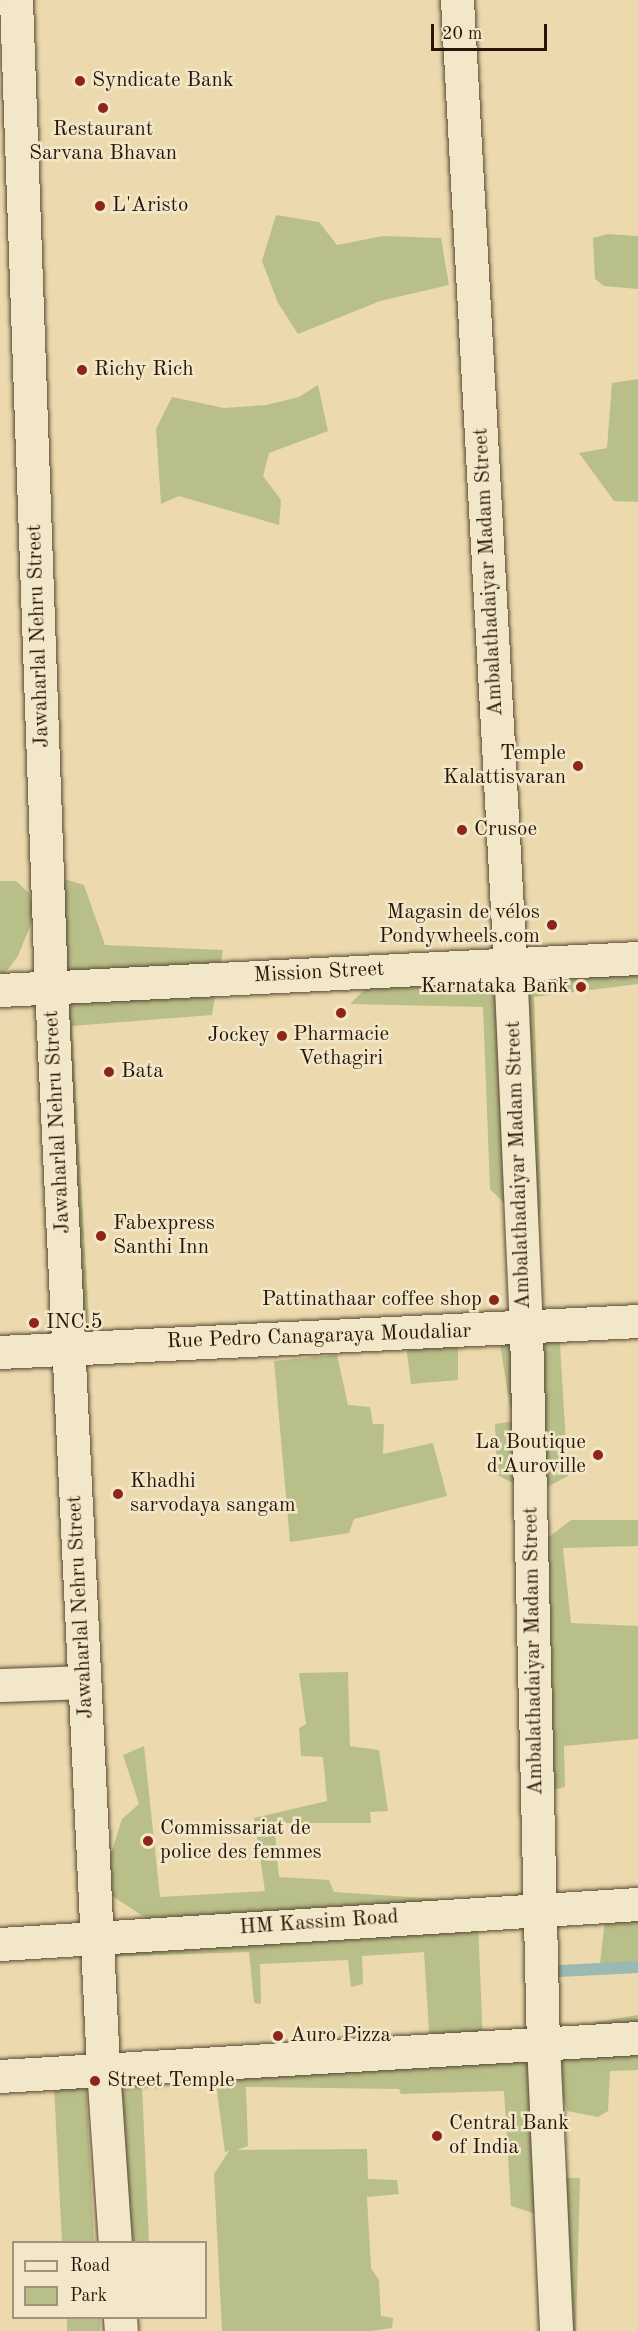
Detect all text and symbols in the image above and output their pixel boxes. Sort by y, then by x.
scale bar [434,12,550,50]
text: 20 m [442,25,482,43]
place label: Syndicate Bank [92,68,234,94]
marker: Syndicate Bank [73,74,87,88]
marker: Restaurant Sarvana Bhavan [96,101,110,115]
place label: Restaurant Sarvana Bhavan [29,117,177,167]
place label: L'Aristo [112,193,188,219]
marker: L'Aristo [93,199,107,213]
place label: Richy Rich [94,357,194,383]
marker: Richy Rich [75,363,89,377]
street label: Ambalathadaiyar Madam Street [469,427,509,717]
street label: Jawaharlal Nehru Street [23,524,55,748]
place label: Temple Kalattisvaran [443,741,566,791]
marker: Temple Kalattisvaran [571,759,585,773]
place label: Crusoe [474,817,537,843]
marker: Crusoe [455,823,469,837]
place label: Magasin de vélos Pondywheels.com [379,900,540,950]
marker: Magasin de vélos Pondywheels.com [545,918,559,932]
street label: Mission Street [253,957,385,989]
place label: Karnataka Bank [420,974,569,1000]
marker: Karnataka Bank [574,980,588,994]
marker: Pharmacie Vethagiri [334,1006,348,1020]
street label: Jawaharlal Nehru Street [40,1010,76,1234]
street label: Ambalathadaiyar Madam Street [501,1020,537,1310]
place label: Pharmacie Vethagiri [293,1022,389,1072]
place label: Jockey [207,1023,270,1049]
marker: Jockey [275,1029,289,1043]
place label: Bata [121,1059,164,1085]
marker: Bata [102,1065,116,1079]
place label: Fabexpress Santhi Inn [113,1211,215,1261]
marker: Fabexpress Santhi Inn [94,1229,108,1243]
place label: Pattinathaar coffee shop [262,1287,482,1313]
marker: Pattinathaar coffee shop [487,1293,501,1307]
place label: INC.5 [46,1310,103,1336]
marker: INC.5 [27,1316,41,1330]
street label: Rue Pedro Canagaraya Moudaliar [166,1319,472,1355]
place label: La Boutique d'Auroville [475,1430,586,1480]
marker: La Boutique d'Auroville [591,1448,605,1462]
place label: Khadhi sarvodaya sangam [130,1469,296,1519]
marker: Khadhi sarvodaya sangam [111,1487,125,1501]
street label: Jawaharlal Nehru Street [63,1495,99,1719]
street label: Ambalathadaiyar Madam Street [519,1506,549,1796]
place label: Commissariat de police des femmes [160,1816,322,1866]
marker: Commissariat de police des femmes [141,1834,155,1848]
street label: HM Kassim Road [239,1905,399,1941]
place label: Auro Pizza [290,2023,391,2049]
marker: Auro Pizza [271,2029,285,2043]
place label: Street Temple [107,2068,235,2094]
marker: Street Temple [88,2074,102,2088]
place label: Central Bank of India [449,2111,569,2161]
marker: Central Bank of India [430,2129,444,2143]
legend [12,2241,207,2319]
text: Road [70,2257,110,2275]
text: Park [70,2287,107,2305]

